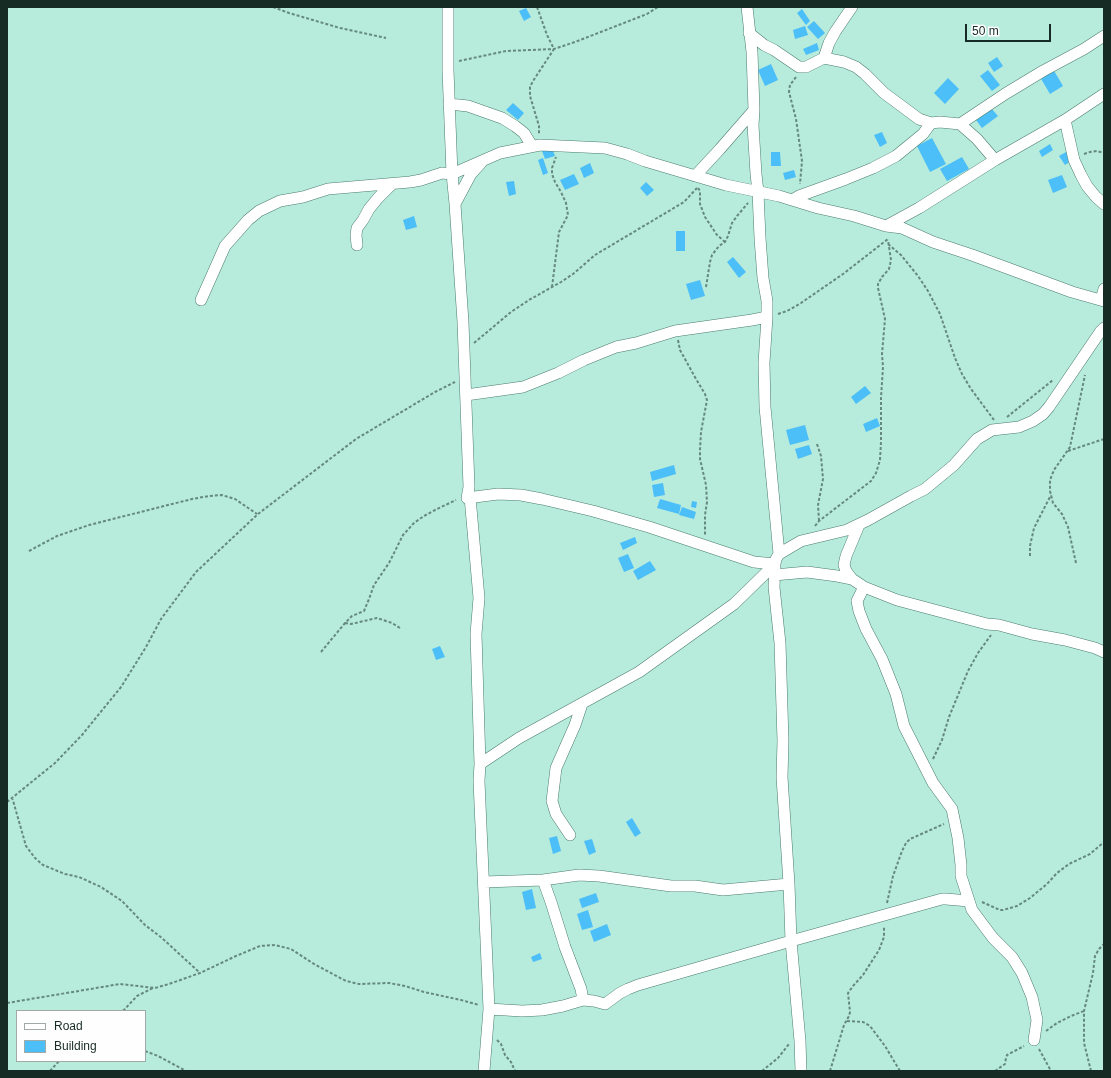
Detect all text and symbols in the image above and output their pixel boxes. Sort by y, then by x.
scale bar [967,16,1053,42]
text: 50 m [972,24,999,38]
legend [16,1010,146,1062]
text: Road [54,1019,83,1033]
text: Building [54,1039,97,1053]

